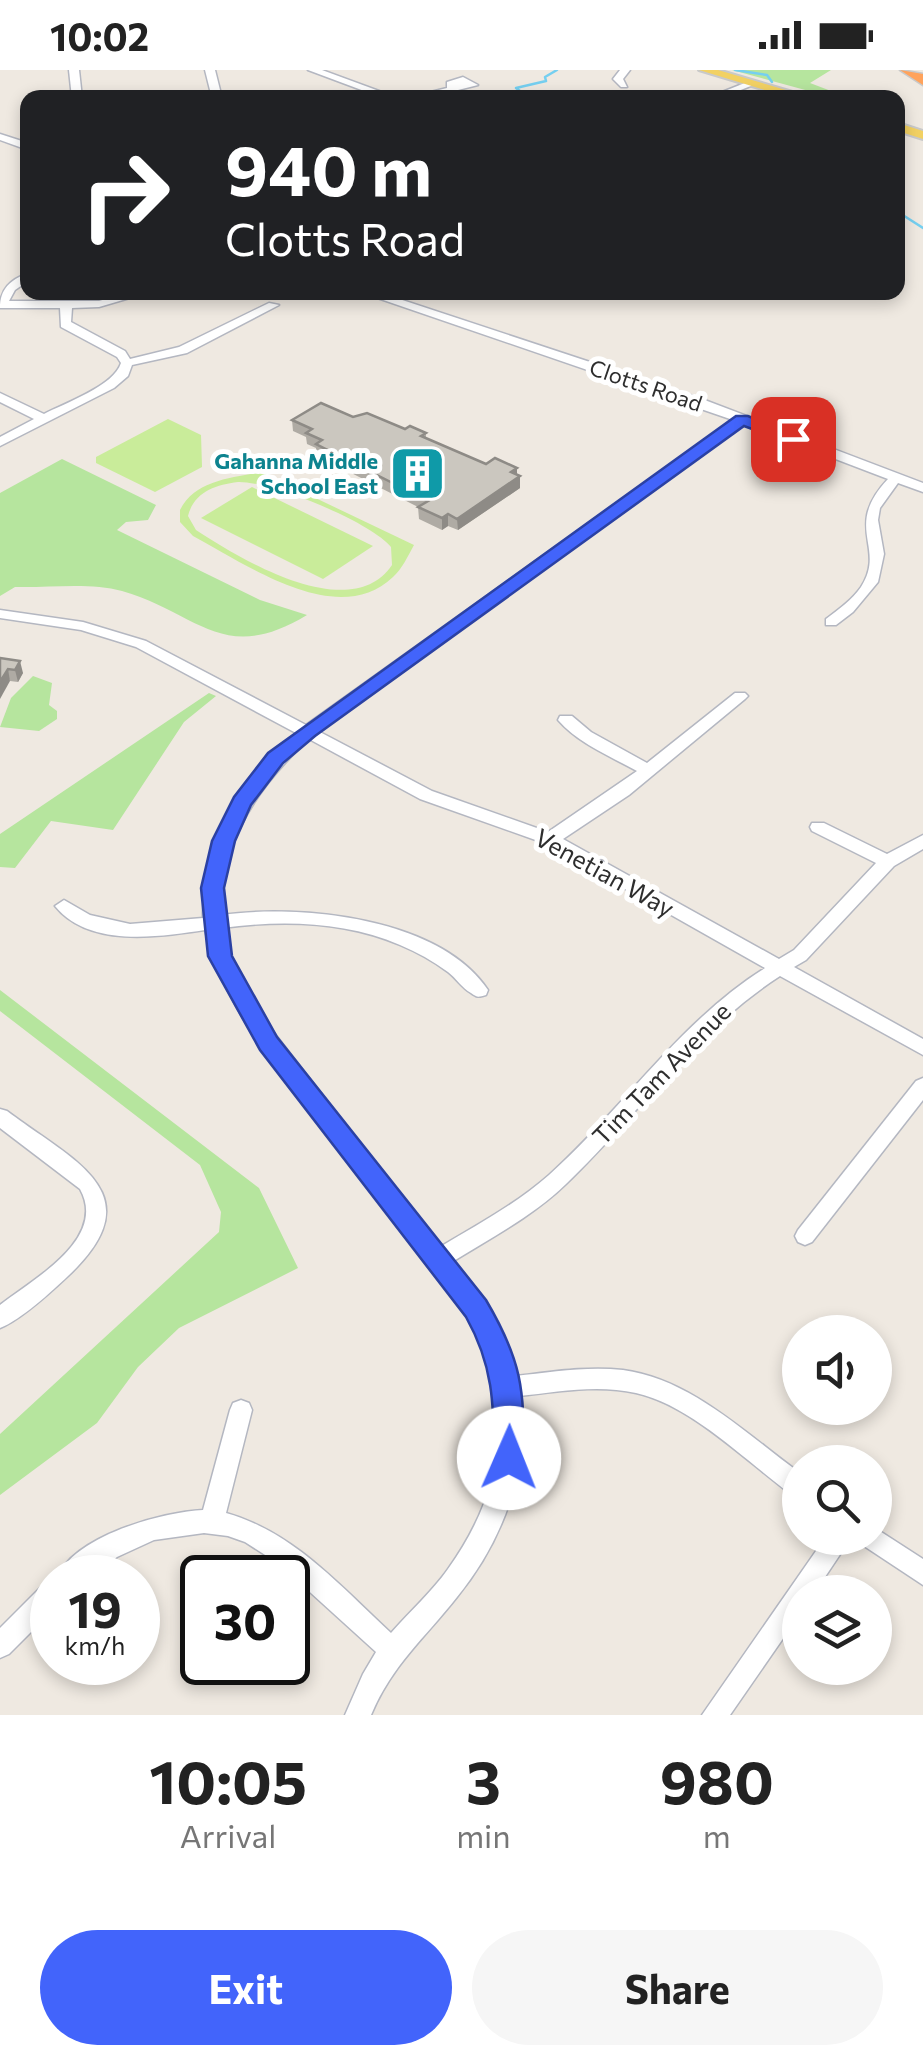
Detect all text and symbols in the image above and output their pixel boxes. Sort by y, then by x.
text: 10:02 [50,12,149,59]
text: 940 m [225,125,432,210]
icon: right [60,130,190,260]
text: Clotts Road [225,210,465,265]
street label: Clotts Road [586,353,706,417]
pin [751,397,836,482]
icon: arrive [766,412,821,467]
building icon: Gahanna Middle School East [387,443,447,503]
place label: Gahanna Middle School East [214,447,378,499]
street label: Venetian Way [530,821,680,923]
street label: Tim Tam Avenue [586,996,736,1150]
map controls [782,1315,892,1685]
button: sound [782,1315,892,1425]
position arrow [457,1406,561,1510]
button: search [782,1445,892,1555]
speed limit sign: 30 [180,1555,310,1685]
button: layers [782,1575,892,1685]
text: 19 [68,1577,122,1638]
text: km/h [65,1630,125,1660]
text: 10:05 [149,1743,307,1816]
text: 3 [466,1743,501,1816]
text: 980 [660,1743,774,1816]
text: Arrival [180,1815,276,1855]
text: min [456,1815,511,1855]
text: m [703,1815,731,1855]
button: Exit [40,1930,452,2045]
button: Share [472,1930,883,2045]

